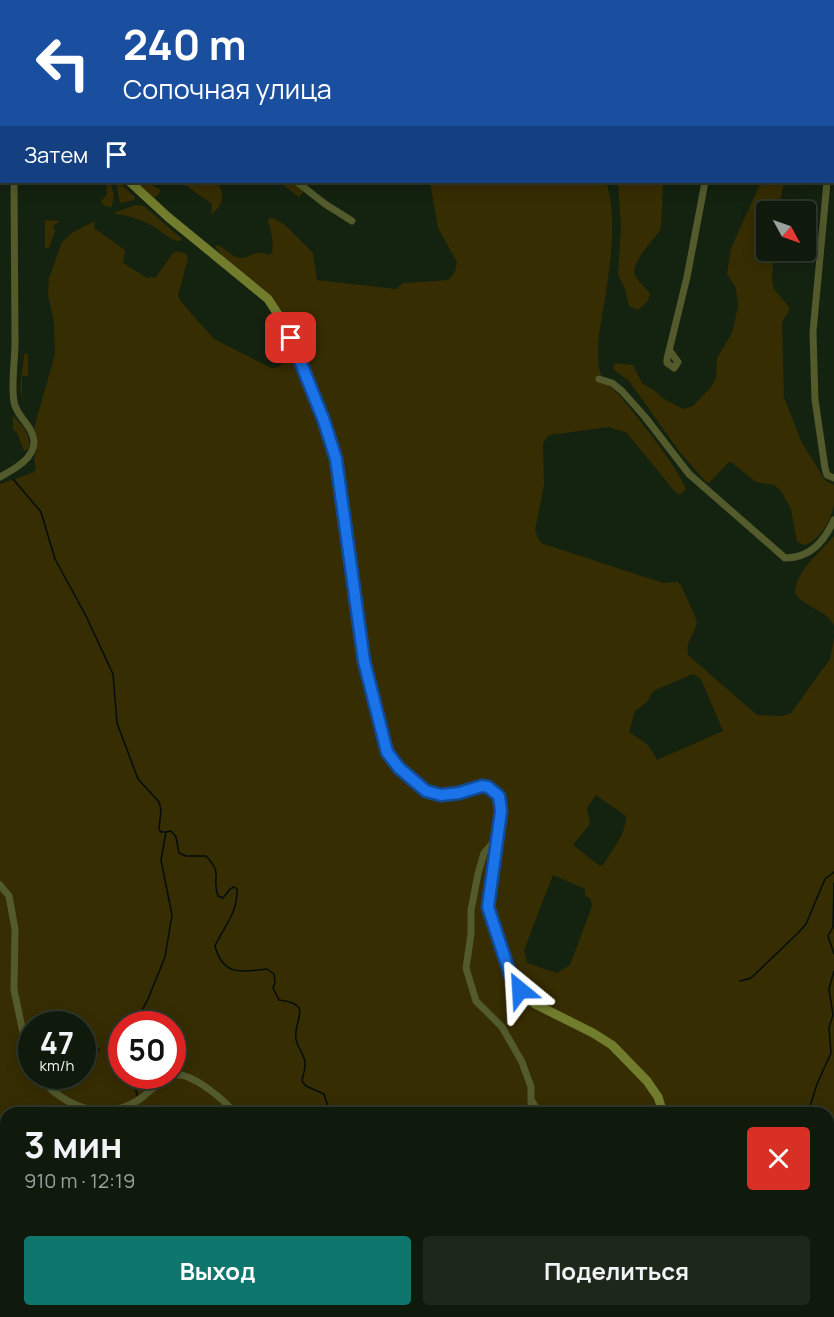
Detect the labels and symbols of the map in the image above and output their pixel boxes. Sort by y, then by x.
north arrow [756,201,816,261]
pin [265,312,316,363]
position arrow [488,958,552,1022]
speed limit sign: 50 [108,1011,186,1089]

